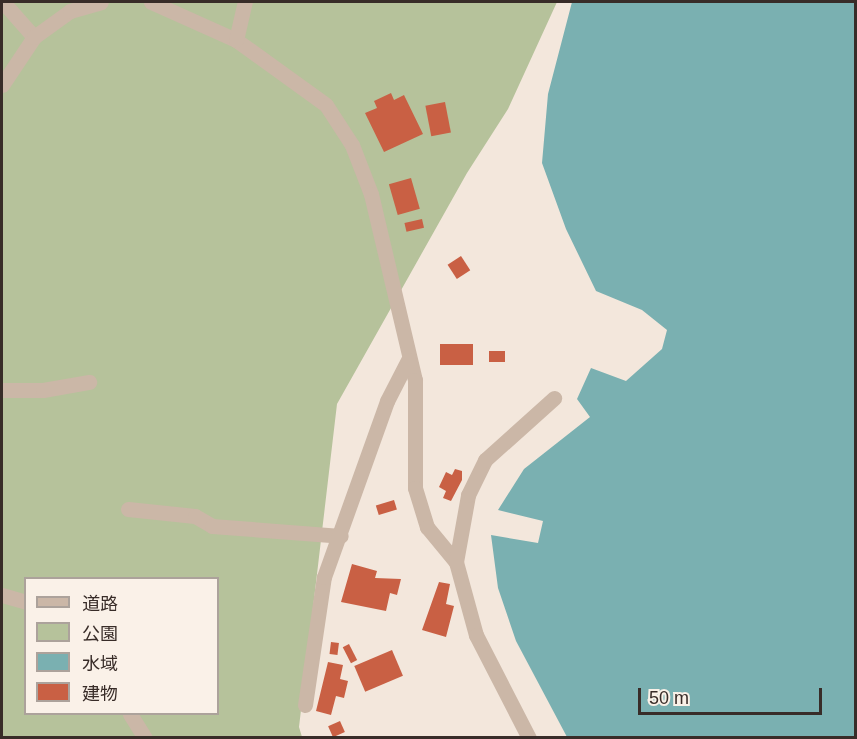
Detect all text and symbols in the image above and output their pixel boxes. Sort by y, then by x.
legend [24,577,219,715]
text: 道路 [82,594,118,614]
text: 公園 [82,624,118,644]
text: 水域 [82,654,118,674]
scale bar [641,676,826,714]
text: 建物 [82,684,118,704]
text: 50 m [649,688,689,708]

